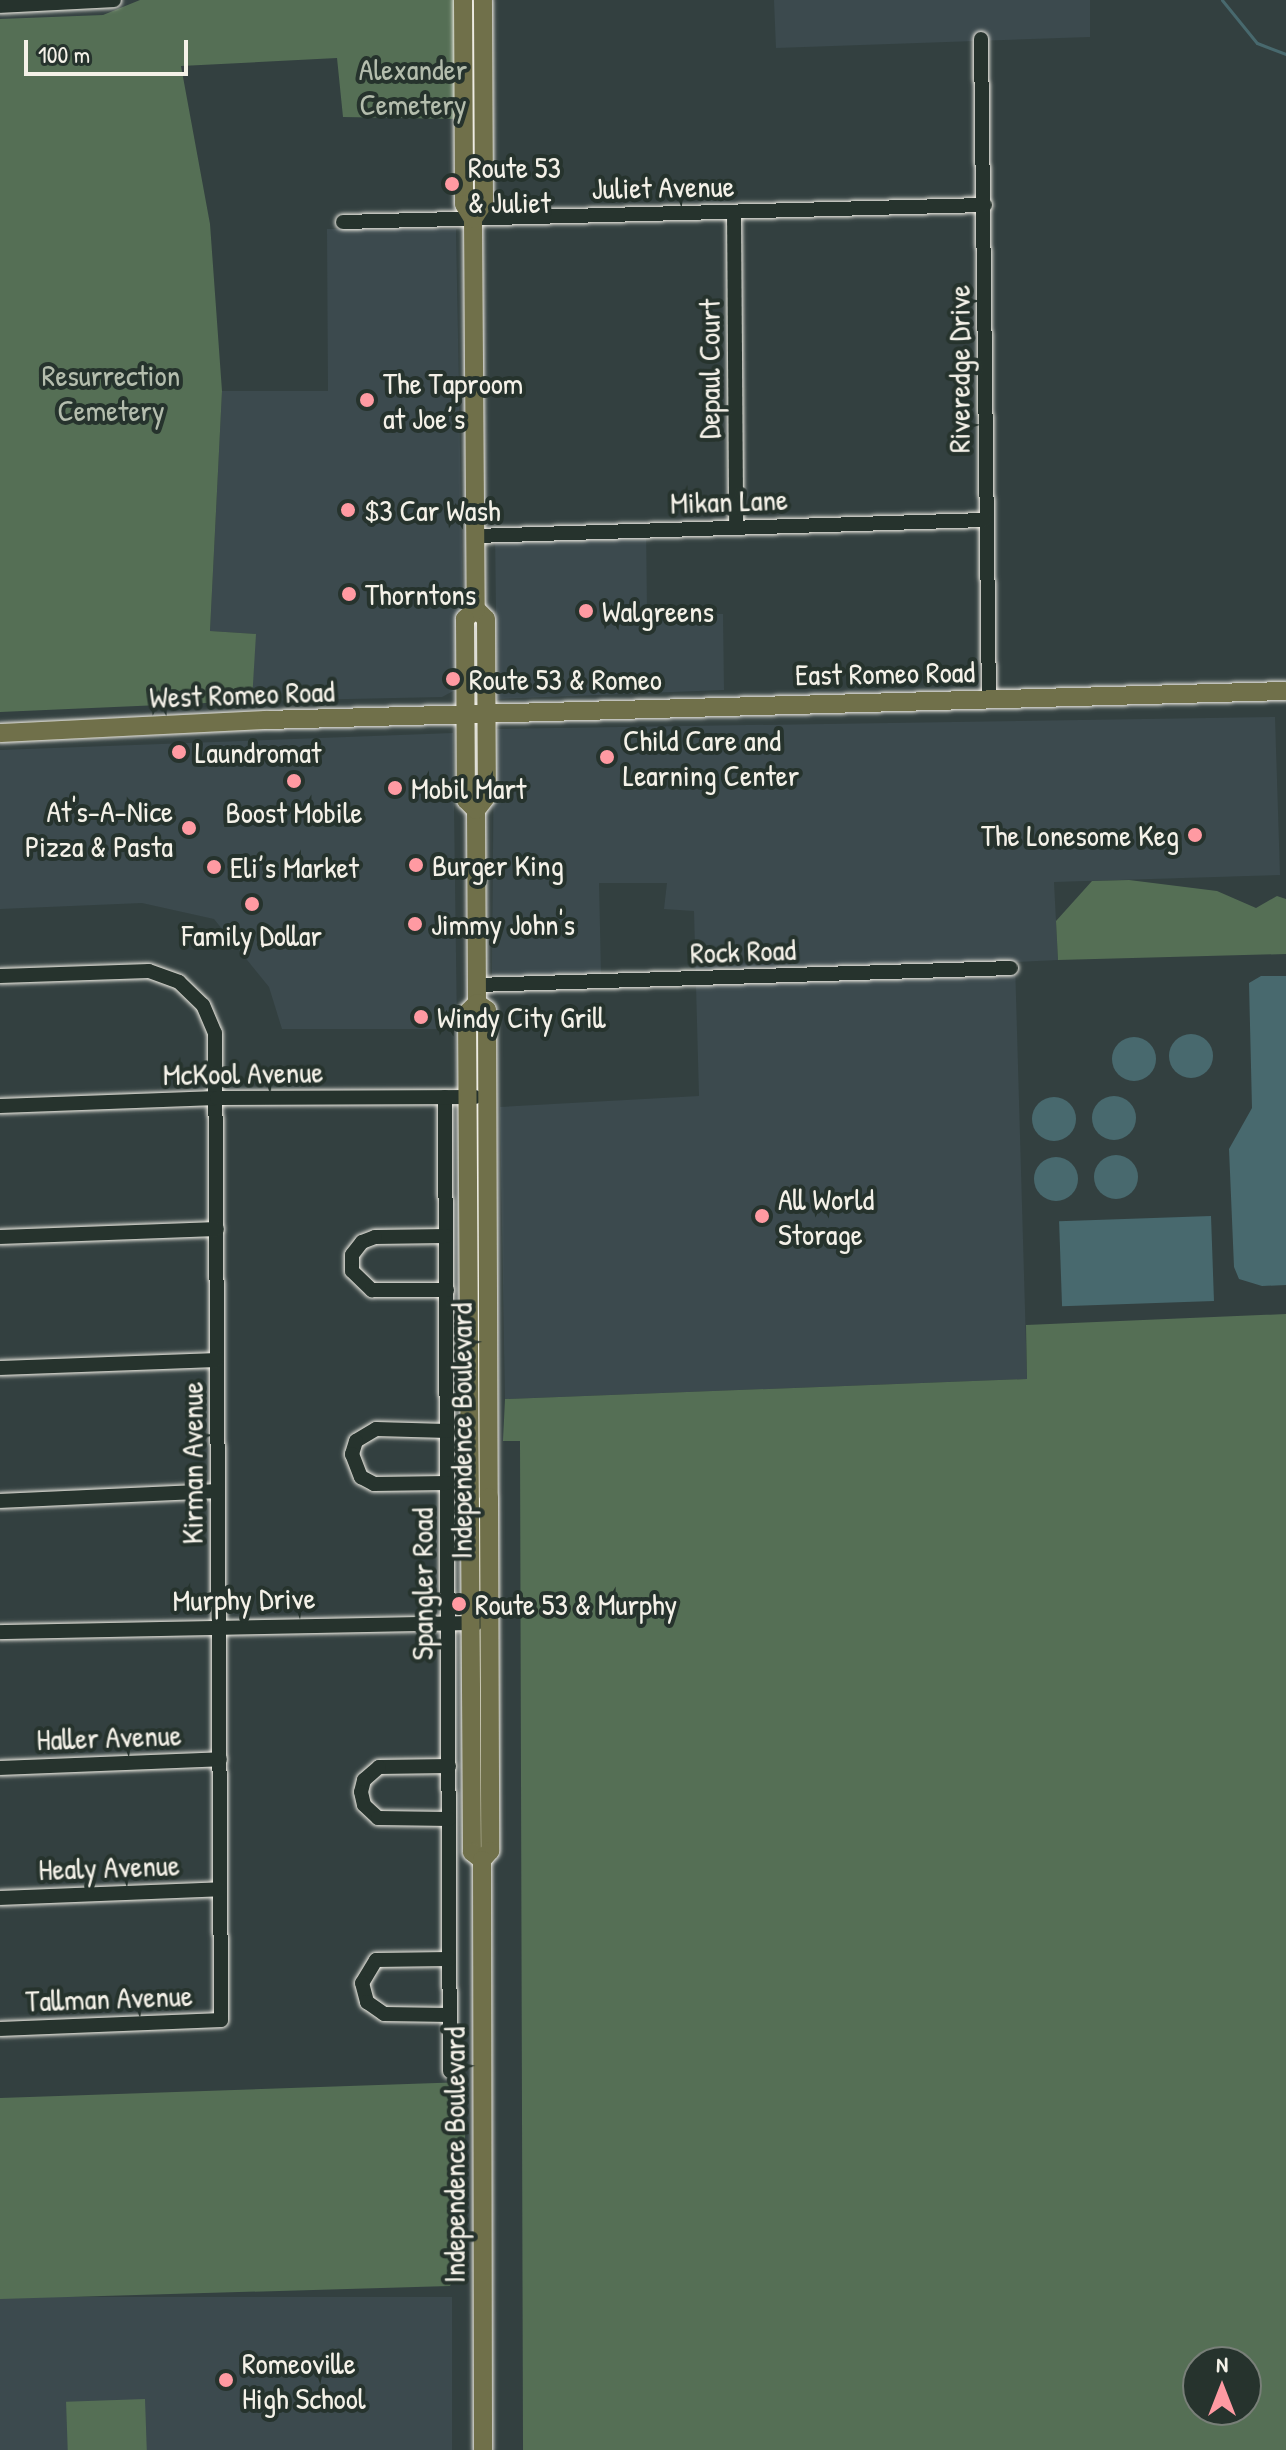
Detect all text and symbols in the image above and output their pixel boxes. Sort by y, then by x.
scale bar [28,24,192,74]
text: 100 m [38,38,90,70]
park label: Alexander Cemetery [359,51,467,122]
place label: Route 53 & Juliet [468,149,561,220]
street label: Juliet Avenue [591,168,735,206]
marker: Route 53 & Juliet [443,175,461,193]
street label: Riveredge Drive [941,285,977,453]
street label: Depaul Court [691,299,727,439]
park label: Resurrection Cemetery [42,357,180,428]
place label: The Taproom at Joe’s [383,365,523,436]
marker: The Taproom at Joe’s [358,391,376,409]
street label: Mikan Lane [670,481,788,521]
place label: $3 Car Wash [364,492,501,528]
marker: $3 Car Wash [339,501,357,519]
place label: Thorntons [365,576,476,612]
marker: Thorntons [340,585,358,603]
place label: Walgreens [602,593,714,629]
marker: Walgreens [577,602,595,620]
street label: East Romeo Road [795,653,975,693]
place label: Route 53 & Romeo [469,661,662,697]
marker: Route 53 & Romeo [444,670,462,688]
street label: West Romeo Road [149,673,335,715]
place label: Child Care and Learning Center [623,722,799,792]
place label: Laundromat [195,734,321,770]
marker: Laundromat [170,743,188,761]
marker: Child Care and Learning Center [598,748,616,766]
place label: Mobil Mart [411,770,526,806]
marker: Boost Mobile [285,772,303,790]
marker: Mobil Mart [386,779,404,797]
place label: At's-A-Nice Pizza & Pasta [25,793,173,864]
place label: Boost Mobile [225,794,363,830]
place label: The Lonesome Keg [981,817,1179,853]
marker: At's-A-Nice Pizza & Pasta [180,819,198,837]
marker: The Lonesome Keg [1186,826,1204,844]
place label: Burger King [432,847,564,883]
place label: Eli’s Market [230,849,359,885]
marker: Burger King [407,856,425,874]
marker: Eli’s Market [205,858,223,876]
marker: Family Dollar [243,895,261,913]
place label: Jimmy John's [431,906,575,942]
marker: Jimmy John's [406,915,424,933]
place label: Family Dollar [182,917,322,953]
street label: Rock Road [689,931,797,971]
place label: Windy City Grill [437,999,606,1035]
marker: Windy City Grill [412,1008,430,1026]
street label: McKool Avenue [163,1054,323,1092]
place label: All World Storage [778,1181,874,1252]
marker: All World Storage [753,1207,771,1225]
street label: Independence Boulevard [443,1303,479,1559]
street label: Kirman Avenue [174,1382,210,1544]
street label: Spangler Road [404,1508,440,1660]
street label: Murphy Drive [172,1580,316,1618]
place label: Route 53 & Murphy [475,1586,677,1622]
marker: Route 53 & Murphy [450,1595,468,1613]
street label: Haller Avenue [36,1716,182,1758]
street label: Healy Avenue [38,1847,180,1887]
street label: Tallman Avenue [25,1977,193,2019]
street label: Independence Boulevard [436,2027,472,2283]
place label: Romeoville High School [242,2345,366,2416]
north arrow [1182,2346,1262,2426]
text: N [1216,2349,1228,2379]
marker: Romeoville High School [217,2371,235,2389]

